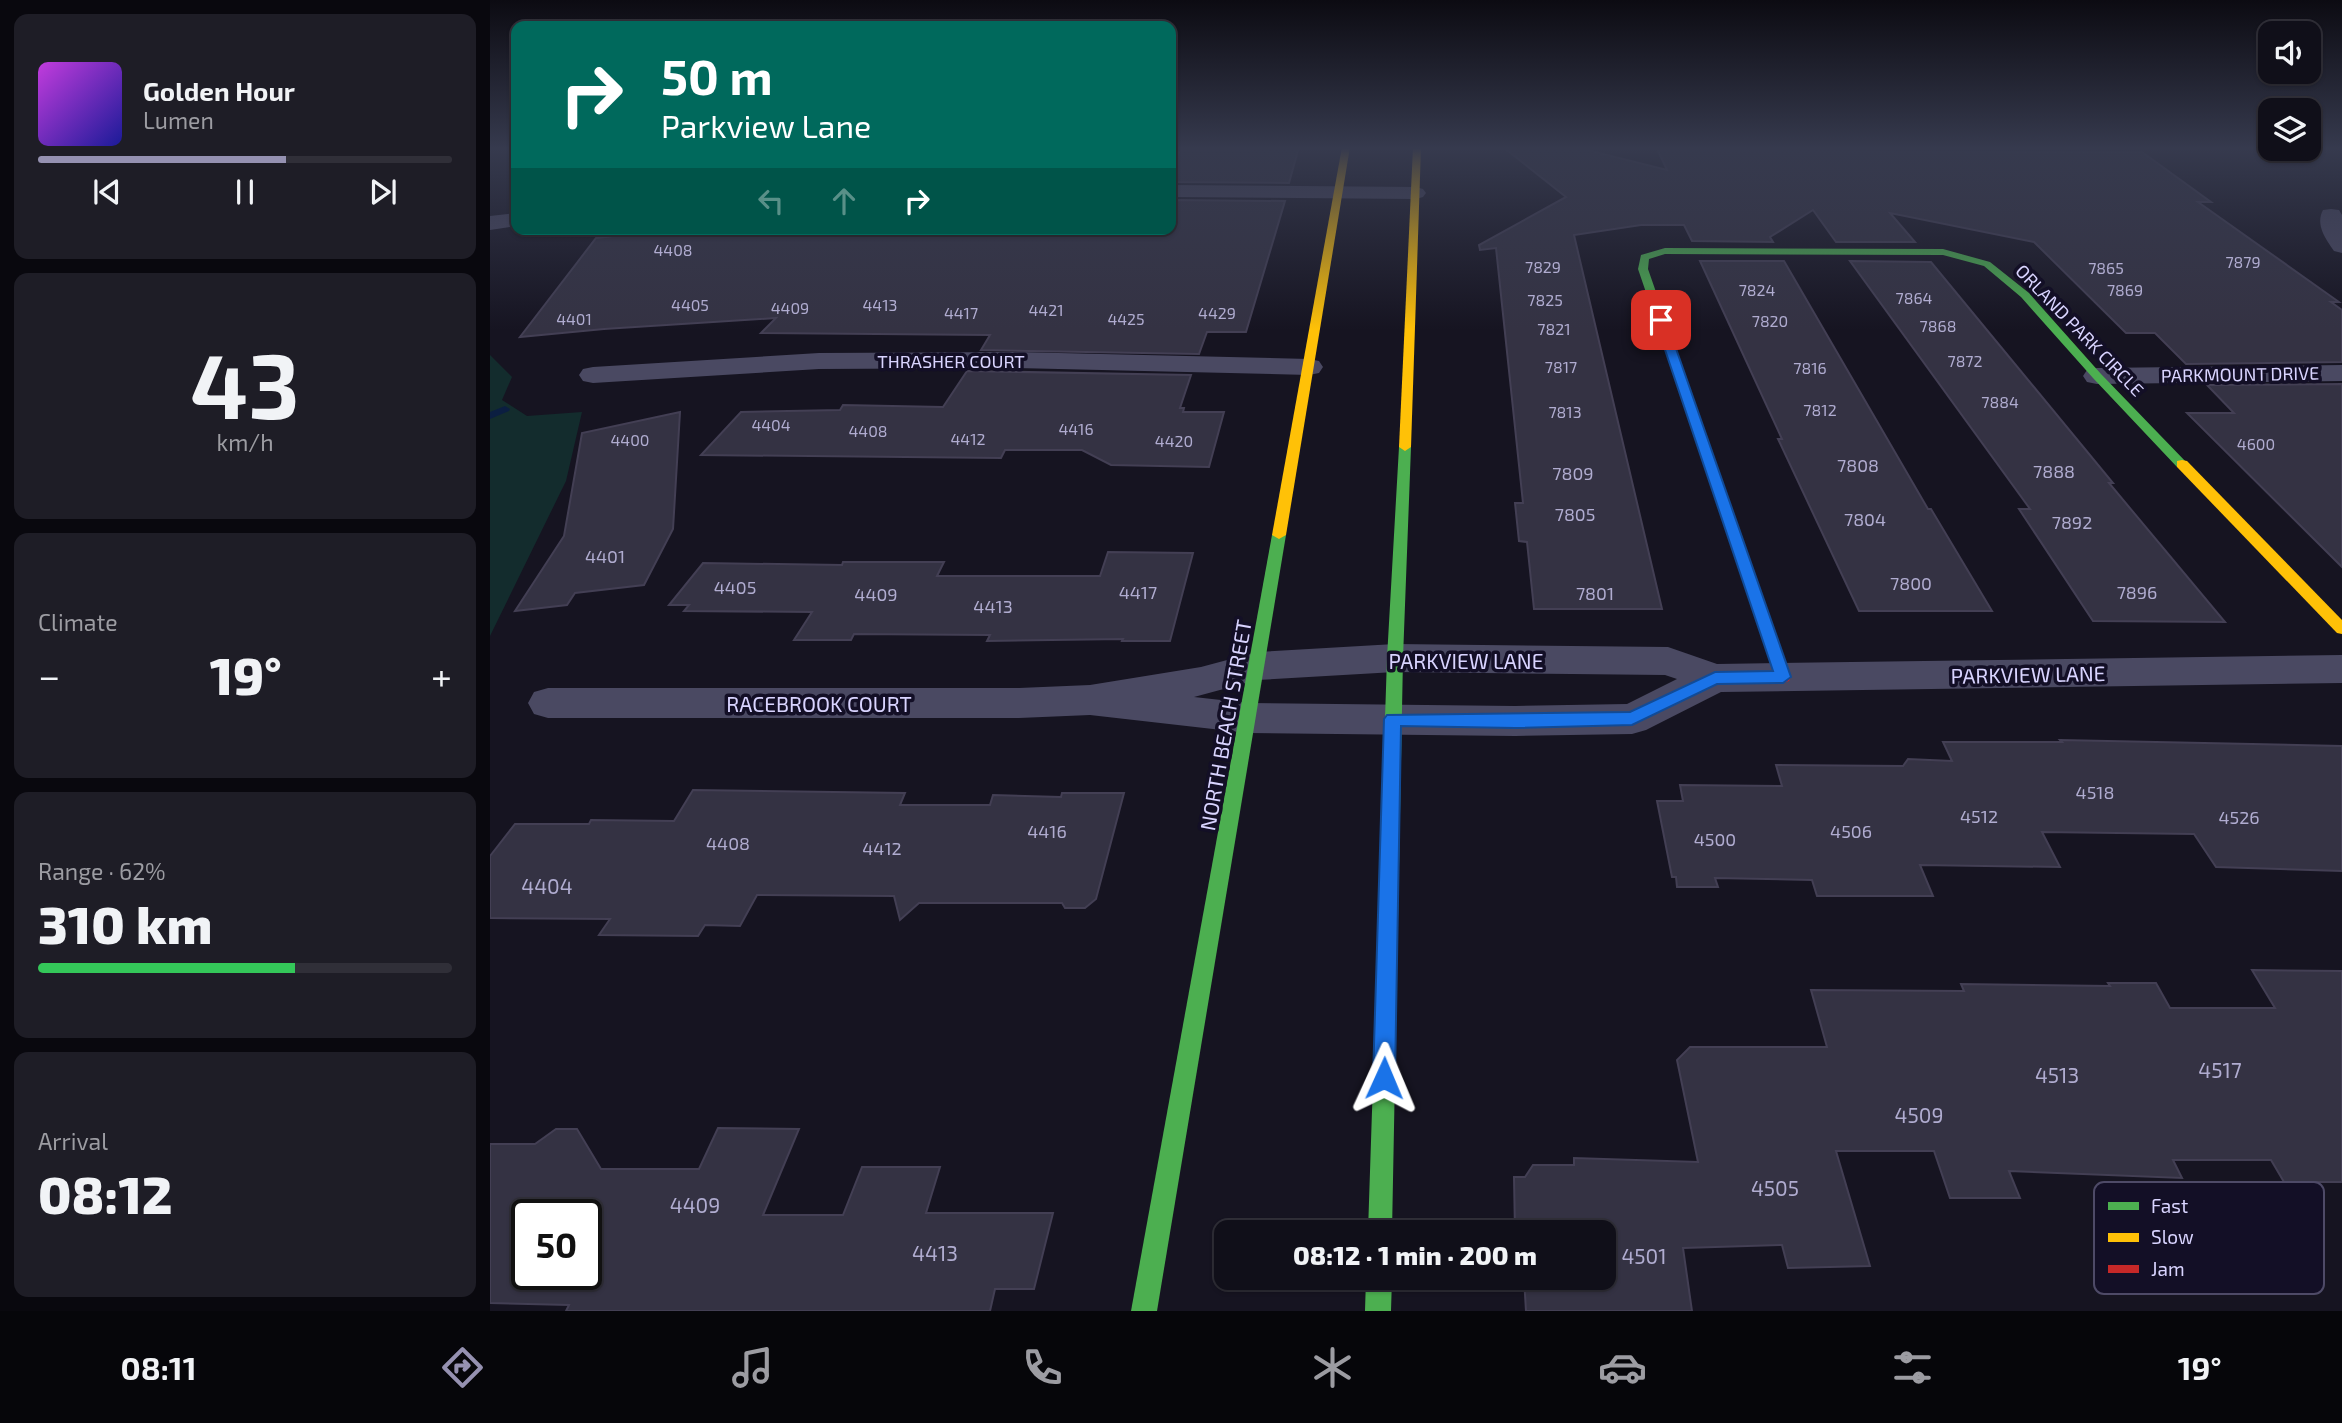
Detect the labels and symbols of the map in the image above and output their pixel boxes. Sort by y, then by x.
house number: 4408 [653,240,693,259]
house number: 7879 [2225,252,2261,271]
house number: 7829 [1525,257,1561,276]
house number: 7865 [2088,258,2124,277]
street label: ORLAND PARK CIRCLE [2011,260,2149,400]
house number: 7824 [1739,280,1776,299]
house number: 7869 [2107,280,2143,299]
house number: 7864 [1896,288,1933,307]
house number: 7825 [1527,290,1563,309]
pin [1631,290,1691,350]
house number: 4405 [671,295,709,314]
house number: 4413 [863,295,897,314]
house number: 4409 [771,298,809,317]
house number: 4421 [1028,300,1064,319]
house number: 4417 [944,303,978,322]
house number: 4429 [1198,303,1236,322]
house number: 4401 [556,309,592,328]
house number: 4425 [1107,309,1145,328]
house number: 7820 [1752,311,1788,330]
house number: 7868 [1920,316,1956,335]
house number: 7821 [1537,319,1571,338]
street label: THRASHER COURT [877,350,1025,372]
house number: 7872 [1947,351,1983,370]
house number: 7817 [1545,357,1577,376]
house number: 7816 [1793,358,1827,377]
street label: PARKMOUNT DRIVE [2161,362,2319,386]
house number: 7884 [1981,392,2019,411]
house number: 7812 [1803,400,1837,419]
house number: 7813 [1548,402,1582,421]
house number: 4404 [751,415,791,434]
house number: 4416 [1058,419,1094,438]
house number: 4408 [848,421,888,440]
house number: 4412 [950,429,986,448]
house number: 4400 [611,430,649,449]
house number: 4420 [1155,431,1193,450]
house number: 4600 [2237,434,2275,453]
house number: 7808 [1837,454,1879,476]
house number: 7888 [2033,460,2075,482]
house number: 7809 [1552,462,1594,484]
house number: 7805 [1555,503,1595,525]
house number: 7804 [1844,508,1886,530]
house number: 7892 [2052,511,2092,533]
house number: 4401 [585,545,625,567]
house number: 7800 [1890,572,1932,594]
house number: 4405 [714,576,756,598]
house number: 4417 [1119,581,1157,603]
house number: 7896 [2117,581,2157,603]
house number: 7801 [1576,582,1614,604]
house number: 4409 [854,583,898,605]
house number: 4413 [973,595,1013,617]
street label: NORTH BEACH STREET [1194,618,1256,832]
street label: PARKVIEW LANE [1389,648,1543,673]
street label: PARKVIEW LANE [1950,660,2106,688]
street label: RACEBROOK COURT [726,691,912,716]
house number: 4518 [2076,781,2114,803]
house number: 4512 [1960,805,1998,827]
house number: 4526 [2218,806,2260,828]
house number: 4416 [1027,820,1067,842]
house number: 4506 [1830,820,1872,842]
house number: 4500 [1694,828,1736,850]
house number: 4408 [706,832,750,854]
house number: 4412 [862,837,902,859]
house number: 4404 [521,873,573,898]
position arrow [1347,1041,1421,1115]
house number: 4517 [2198,1057,2242,1082]
house number: 4513 [2035,1062,2079,1087]
house number: 4509 [1895,1102,1943,1127]
house number: 4505 [1751,1175,1799,1200]
legend [2094,1182,2324,1294]
house number: 4409 [670,1192,720,1217]
text: Fast [2151,1194,2188,1217]
speed limit sign: 50 [511,1199,602,1290]
text: Slow [2151,1225,2194,1248]
house number: 4413 [912,1240,958,1265]
house number: 4501 [1621,1243,1667,1268]
text: Jam [2151,1257,2185,1280]

